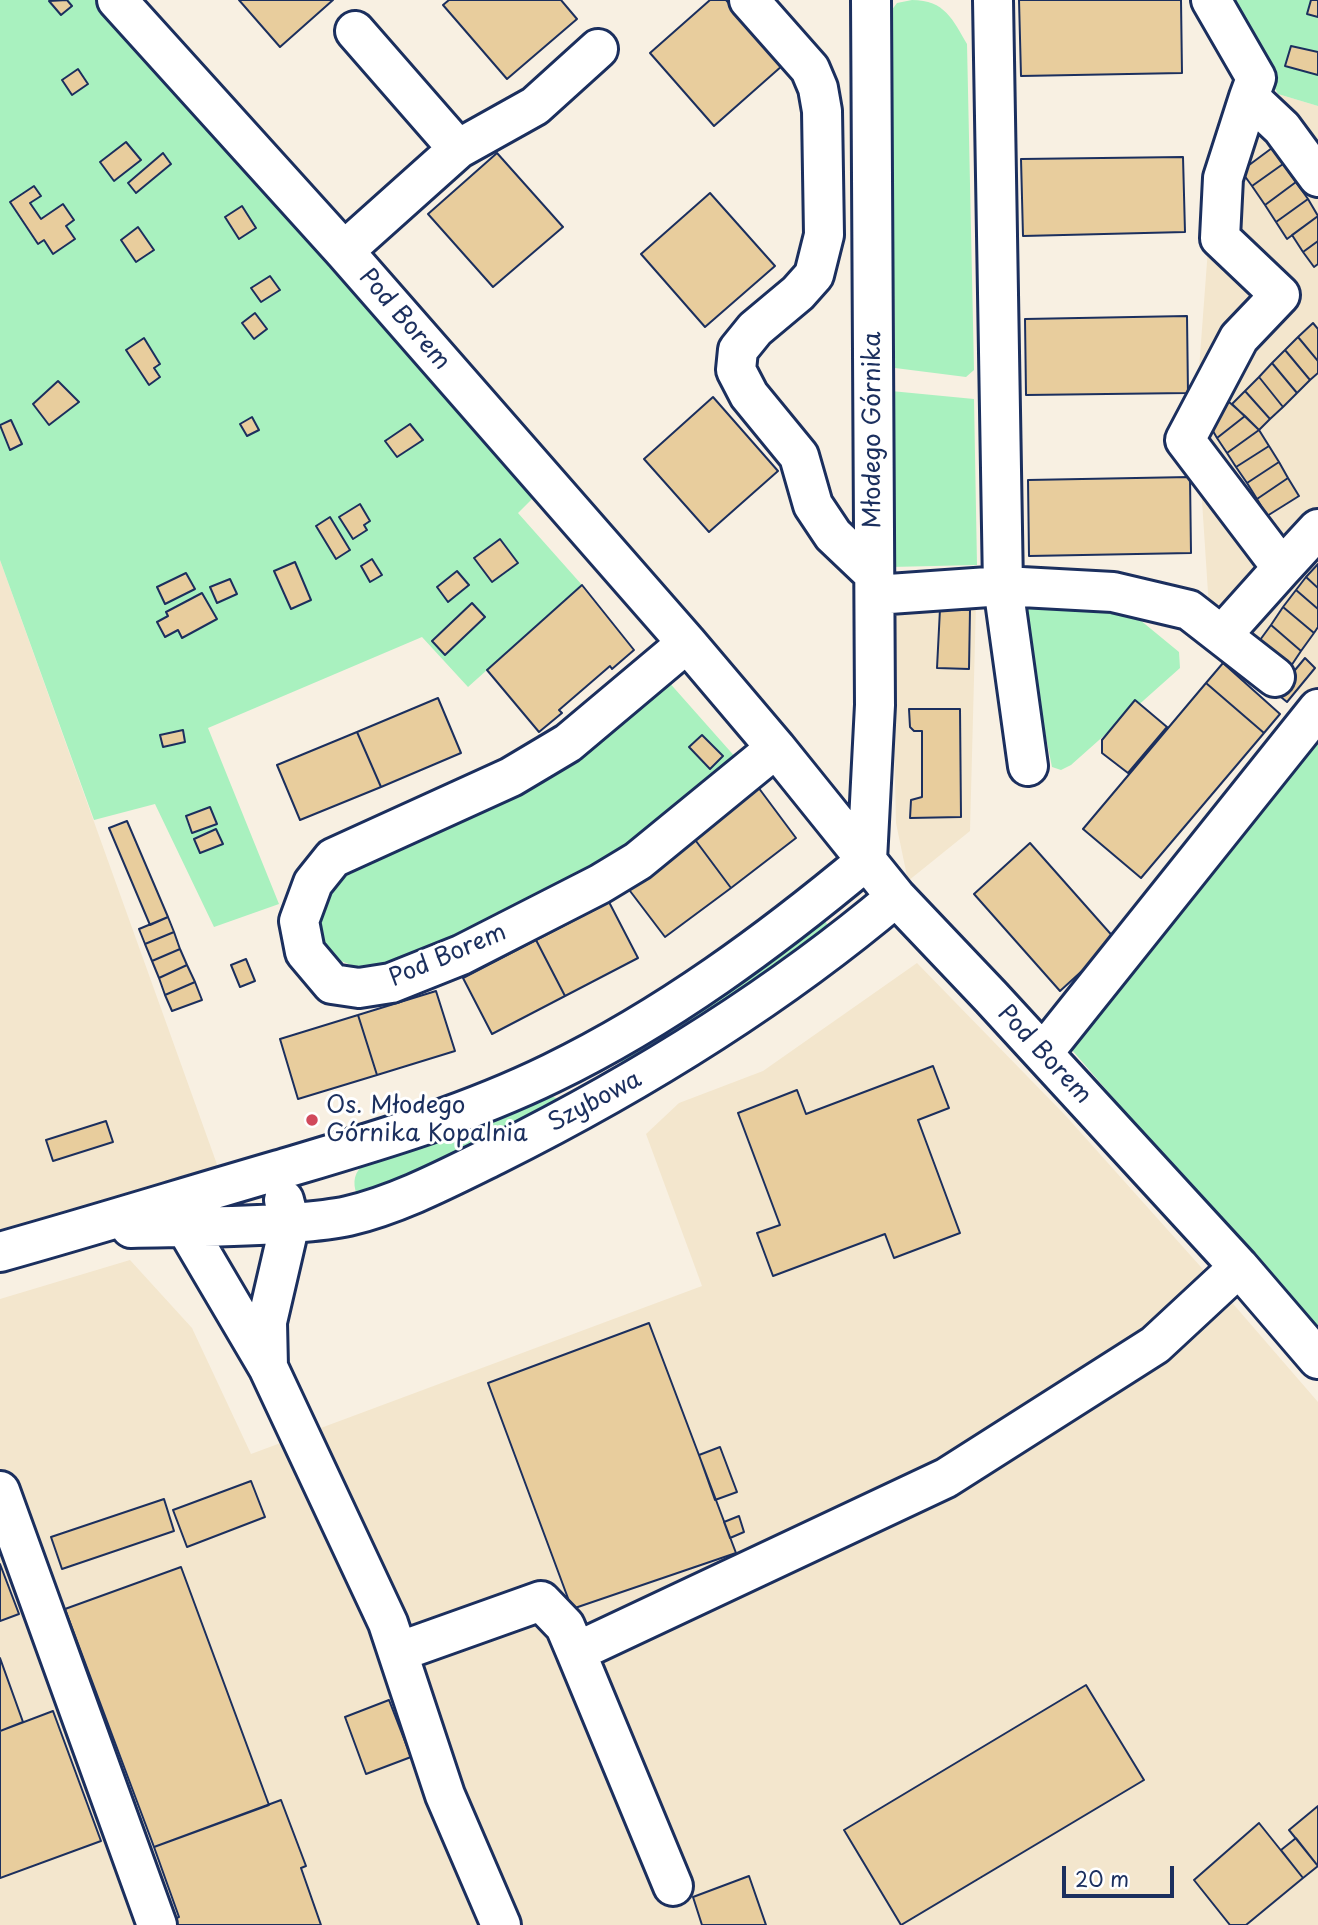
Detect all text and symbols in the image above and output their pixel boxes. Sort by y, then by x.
street label: Pod Borem [352,264,456,376]
street label: Młodego Górnika [859,332,887,528]
street label: Pod Borem [385,918,511,994]
street label: Pod Borem [991,1000,1097,1110]
street label: Szybowa [543,1065,647,1139]
place label: Os. Młodego Górnika Kopalnia [326,1092,528,1148]
marker: Os. Młodego Górnika Kopalnia [304,1112,320,1128]
scale bar [1066,1852,1178,1896]
text: 20 m [1075,1862,1129,1894]

